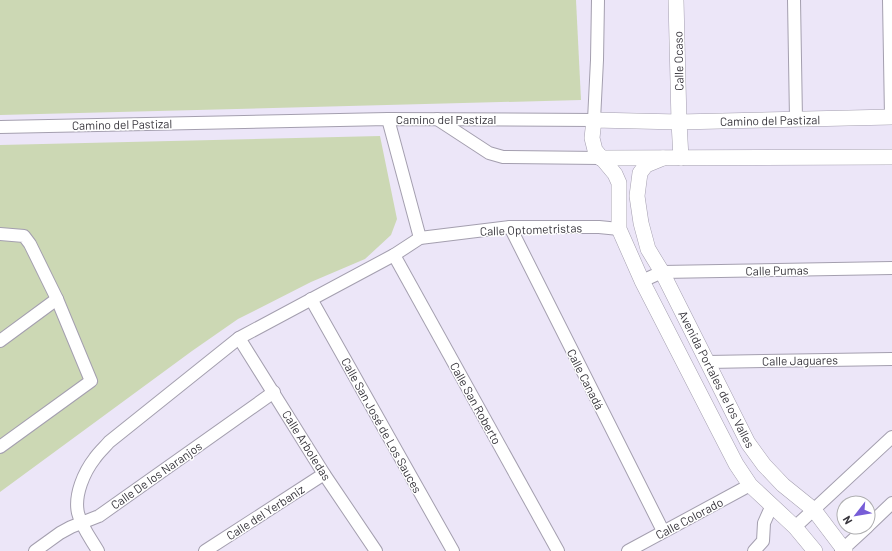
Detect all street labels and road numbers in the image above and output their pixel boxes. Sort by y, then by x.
street label: Calle Ocaso [670,31,686,91]
street label: Camino del Pastizal [396,112,496,126]
street label: Camino del Pastizal [720,112,820,128]
street label: Camino del Pastizal [72,116,172,132]
street label: Calle Optometristas [480,220,583,238]
street label: Calle Pumas [745,262,809,278]
street label: Avenida Portales de los Valles [676,308,758,450]
street label: Calle Canadá [565,346,607,412]
street label: Calle Jaguares [762,352,838,368]
street label: Calle San José de Los Sauces [339,355,425,495]
street label: Calle San Roberto [448,360,504,446]
street label: Calle Arboledas [280,407,334,483]
street label: Calle De los Naranjos [108,438,204,512]
street label: Calle del Yerbaniz [223,482,307,542]
street label: Calle Colorado [653,494,725,542]

